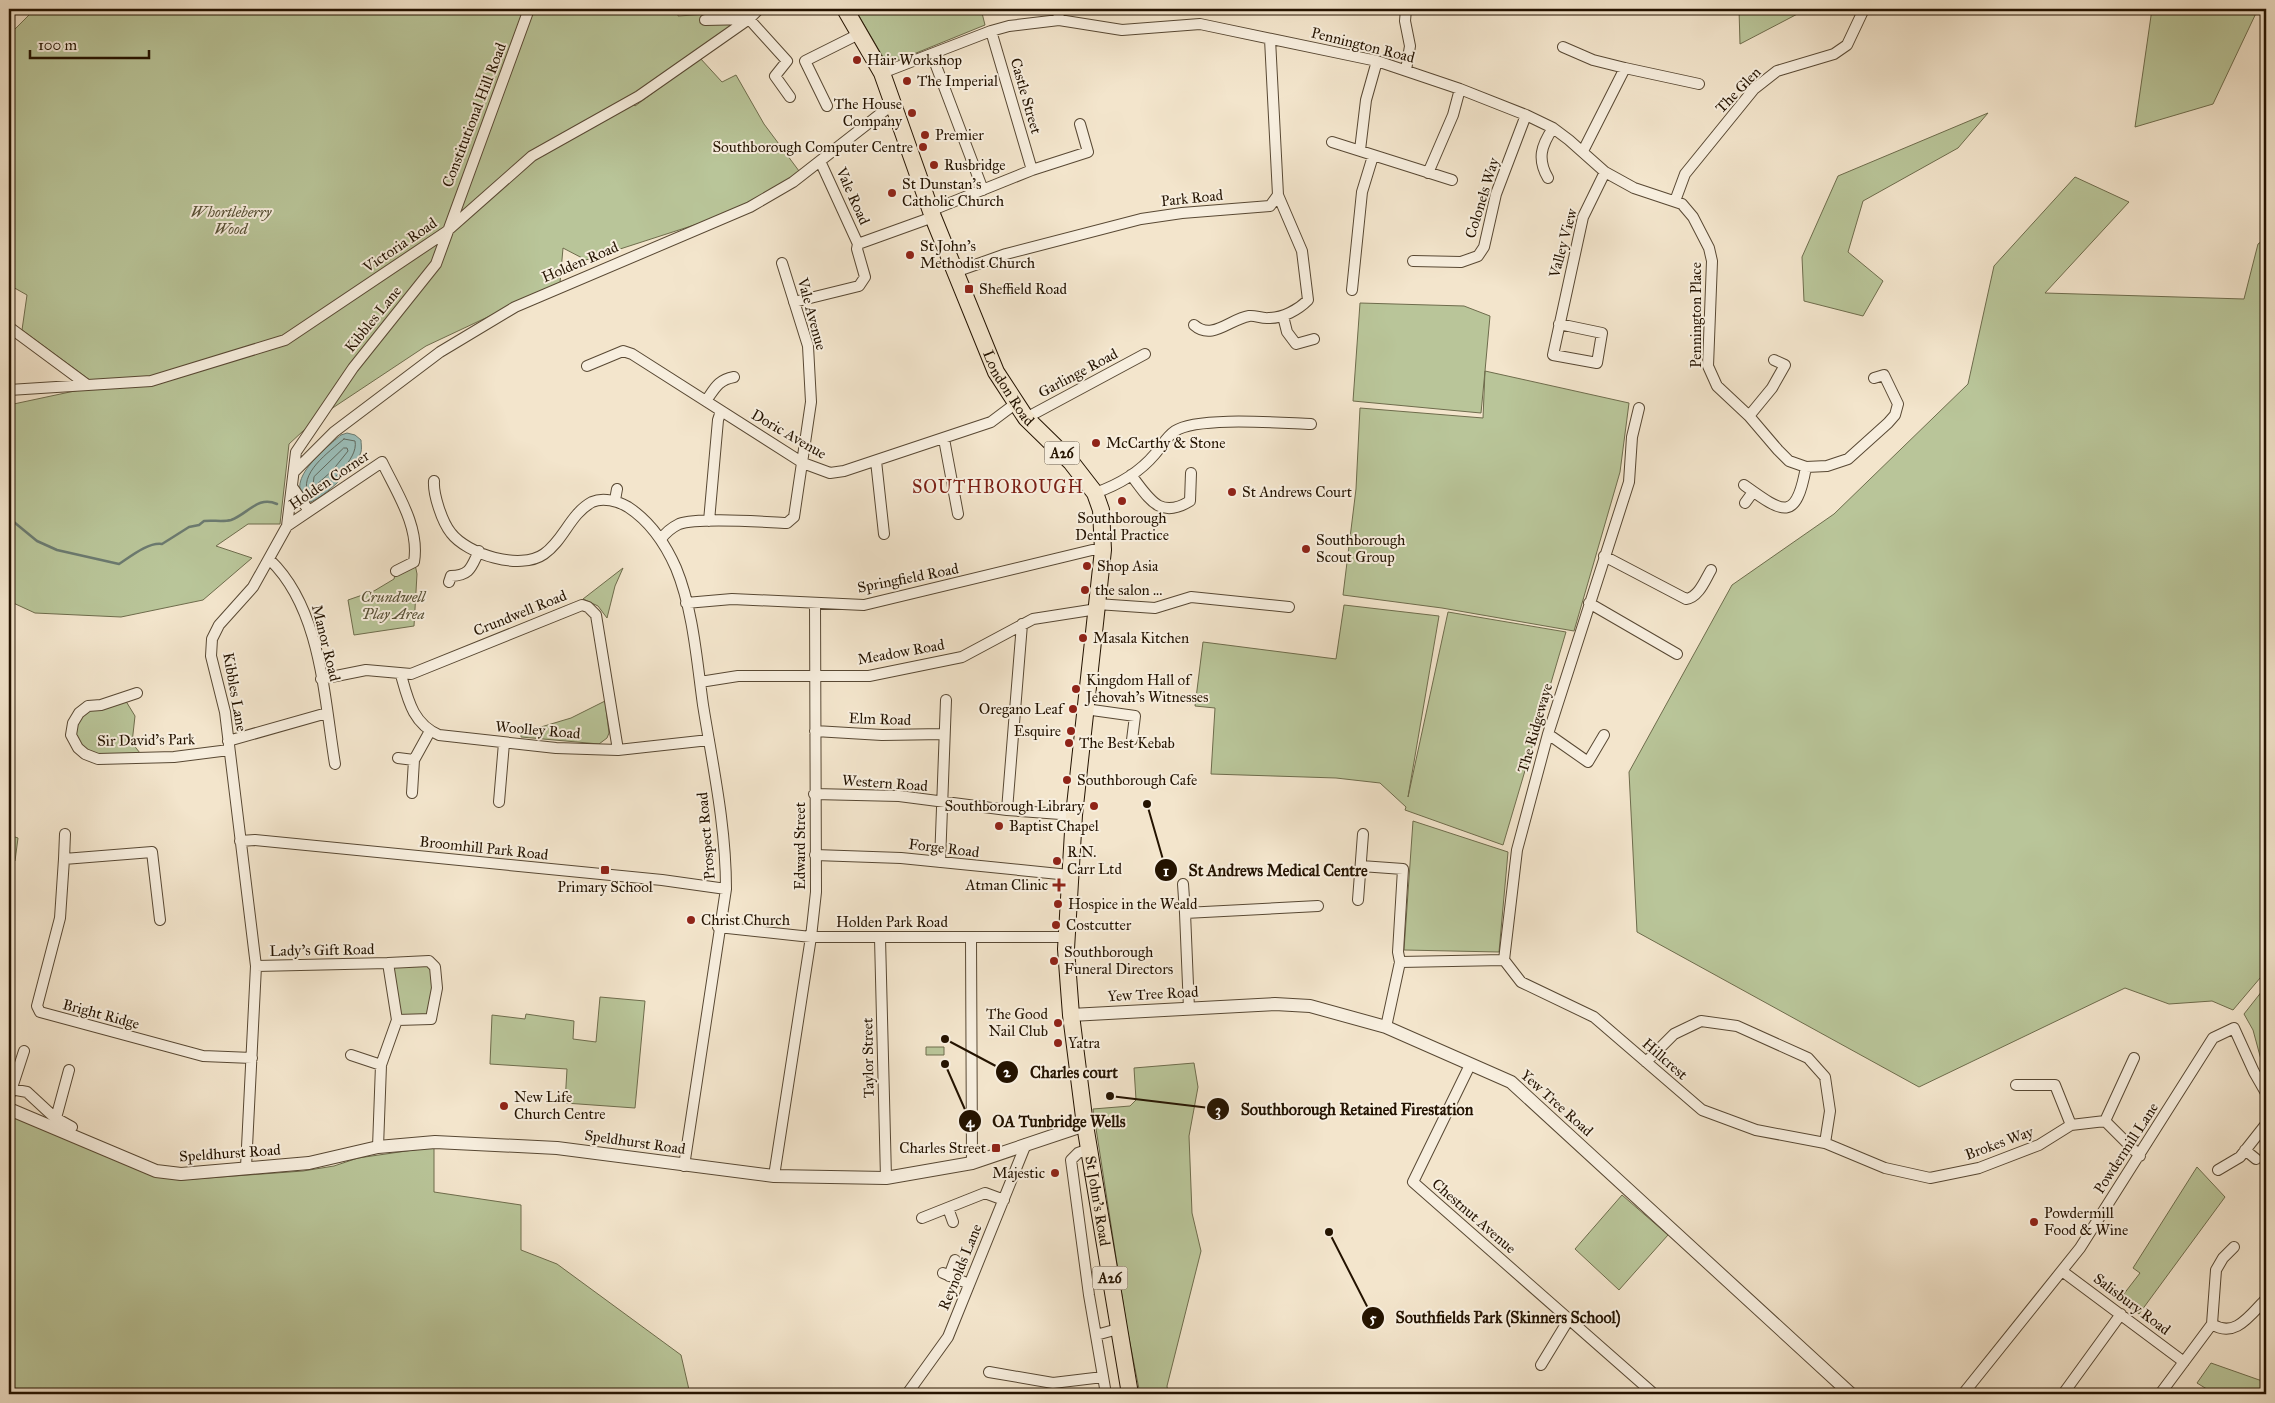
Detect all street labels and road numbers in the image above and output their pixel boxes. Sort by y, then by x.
street label: Pennington Road [1309,23,1417,67]
street label: Constitutional Hill Road [438,40,510,190]
street label: Castle Street [1007,56,1046,137]
street label: The Glen [1712,63,1764,117]
street label: Colonels Way [1461,155,1503,240]
street label: Vale Road [832,164,874,228]
street label: Park Road [1160,186,1224,210]
street label: Valley View [1545,206,1581,280]
street label: Victoria Road [359,214,441,277]
street label: Holden Road [539,238,621,286]
street label: Pennington Place [1687,262,1705,368]
street label: Vale Avenue [793,275,830,352]
street label: Kibbles Lane [341,282,405,356]
street label: Garlinge Road [1035,344,1121,402]
street label: London Road [979,348,1038,430]
street label: Doric Avenue [748,405,830,463]
road number: A26 [1044,442,1080,464]
street label: Holden Corner [285,446,373,513]
street label: Springfield Road [856,559,961,597]
street label: Crundwell Road [471,586,570,640]
street label: Manor Road [308,603,344,684]
street label: Meadow Road [856,635,946,669]
street label: Kibbles Lane [219,651,251,733]
street label: The Ridgewaye [1514,681,1556,775]
street label: Elm Road [848,709,912,729]
street label: Woolley Road [495,717,582,743]
street label: Sir David's Park [97,730,195,750]
street label: Western Road [842,771,929,795]
street label: Prospect Road [693,791,719,881]
street label: Edward Street [791,801,809,890]
street label: Broomhill Park Road [419,832,550,864]
street label: Forge Road [908,835,981,861]
street label: Holden Park Road [836,913,948,931]
street label: Lady's Gift Road [269,940,375,960]
street label: Yew Tree Road [1107,983,1199,1005]
street label: Bright Ridge [61,995,141,1033]
street label: Taylor Street [858,1017,878,1098]
street label: Hillcrest [1639,1034,1692,1084]
street label: Yew Tree Road [1517,1066,1597,1140]
street label: Powdermill Lane [2090,1099,2162,1197]
street label: Brokes Way [1962,1122,2037,1164]
street label: Speldhurst Road [583,1126,687,1158]
street label: Speldhurst Road [179,1140,282,1166]
street label: St John's Road [1081,1154,1114,1248]
street label: Chestnut Avenue [1428,1175,1520,1257]
street label: Reynolds Lane [935,1221,985,1313]
road number: A26 [1092,1266,1128,1290]
street label: Salisbury Road [2090,1269,2174,1339]

